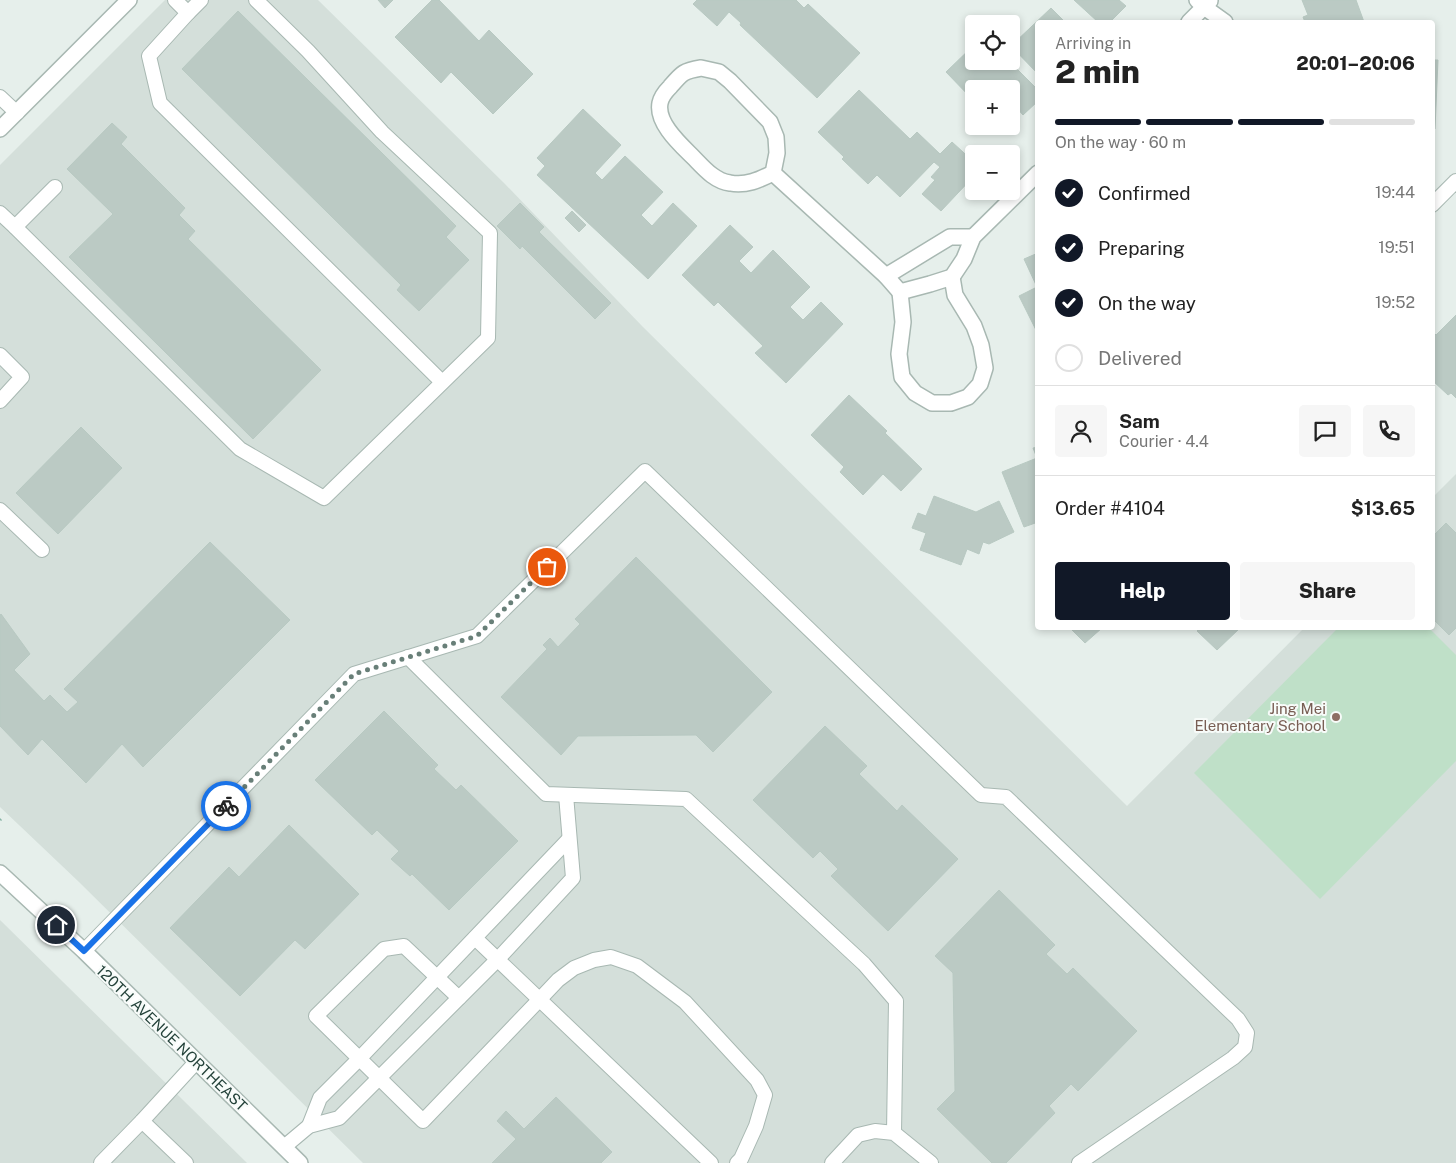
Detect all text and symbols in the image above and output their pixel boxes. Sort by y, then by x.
map controls [965,15,1020,200]
button: locate [965,15,1020,70]
text: Arriving in [1055,34,1131,53]
text: 20:01–20:06 [1296,52,1415,74]
text: 2 min [1055,53,1140,90]
button: + [965,80,1020,135]
text: On the way · 60 m [1055,133,1186,152]
button: − [965,145,1020,200]
icon: check [1055,179,1083,207]
text: Confirmed [1098,182,1191,204]
text: 19:44 [1375,183,1415,202]
icon: check [1055,234,1083,262]
text: Preparing [1098,237,1185,259]
text: 19:51 [1378,238,1415,257]
icon: check [1055,289,1083,317]
text: On the way [1098,292,1196,314]
text: 19:52 [1375,293,1415,312]
text: Delivered [1098,347,1182,369]
button: person [1055,405,1107,457]
button: chat [1299,405,1351,457]
button: phone [1363,405,1415,457]
text: Sam [1119,410,1160,432]
text: Courier · 4.4 [1119,432,1209,451]
text: Order #4104 [1055,497,1165,519]
text: $13.65 [1351,497,1415,519]
pin [526,546,568,588]
icon: bag [533,553,561,581]
button: Help [1055,562,1230,620]
button: Share [1240,562,1415,620]
place label: Jing Mei Elementary School [1194,700,1326,734]
marker: Jing Mei Elementary School [1330,711,1342,723]
courier [201,781,251,831]
icon: bike [212,792,240,820]
pin [35,904,77,946]
icon: home [42,911,70,939]
street label: 120TH AVENUE NORTHEAST [93,962,251,1114]

